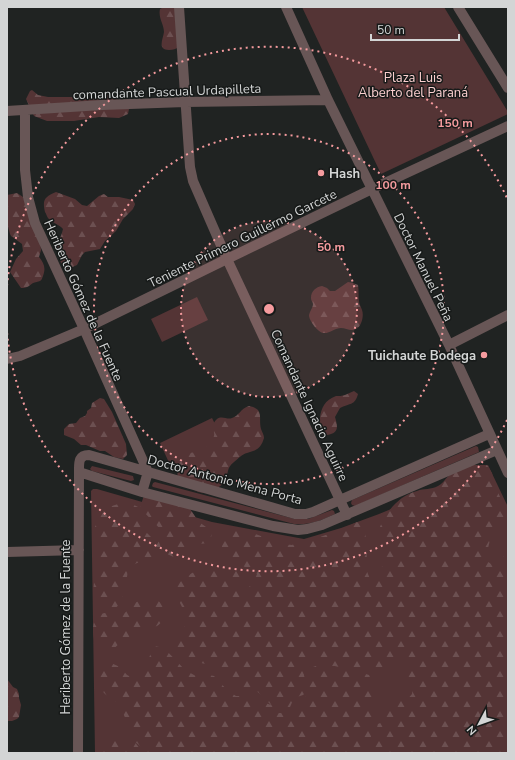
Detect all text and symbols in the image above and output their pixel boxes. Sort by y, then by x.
scale bar [371,16,459,42]
text: 50 m [377,22,405,38]
park label: Plaza Luis Alberto del Paraná [358,69,468,102]
street label: comandante Pascual Urdapilleta [72,80,262,104]
text: 150 m [437,115,473,131]
place label: Hash [329,165,360,183]
marker: Hash [316,168,326,178]
text: 100 m [375,177,411,193]
street label: Teniente Primero Guillermo Garcete [145,185,340,293]
street label: Doctor Manuel Peña [389,210,457,325]
street label: Heriberto Gómez de la Fuente [39,217,127,384]
text: 50 m [317,239,345,255]
centre of rings [262,302,276,316]
street label: Comandante Ignacio Aguirre [266,326,352,484]
place label: Tuichaute Bodega [368,347,476,365]
marker: Tuichaute Bodega [479,350,489,360]
street label: Doctor Antonio Mena Porta [145,451,304,509]
street label: Heriberto Gómez de la Fuente [57,539,75,714]
north arrow [459,704,499,744]
text: N [463,722,480,738]

